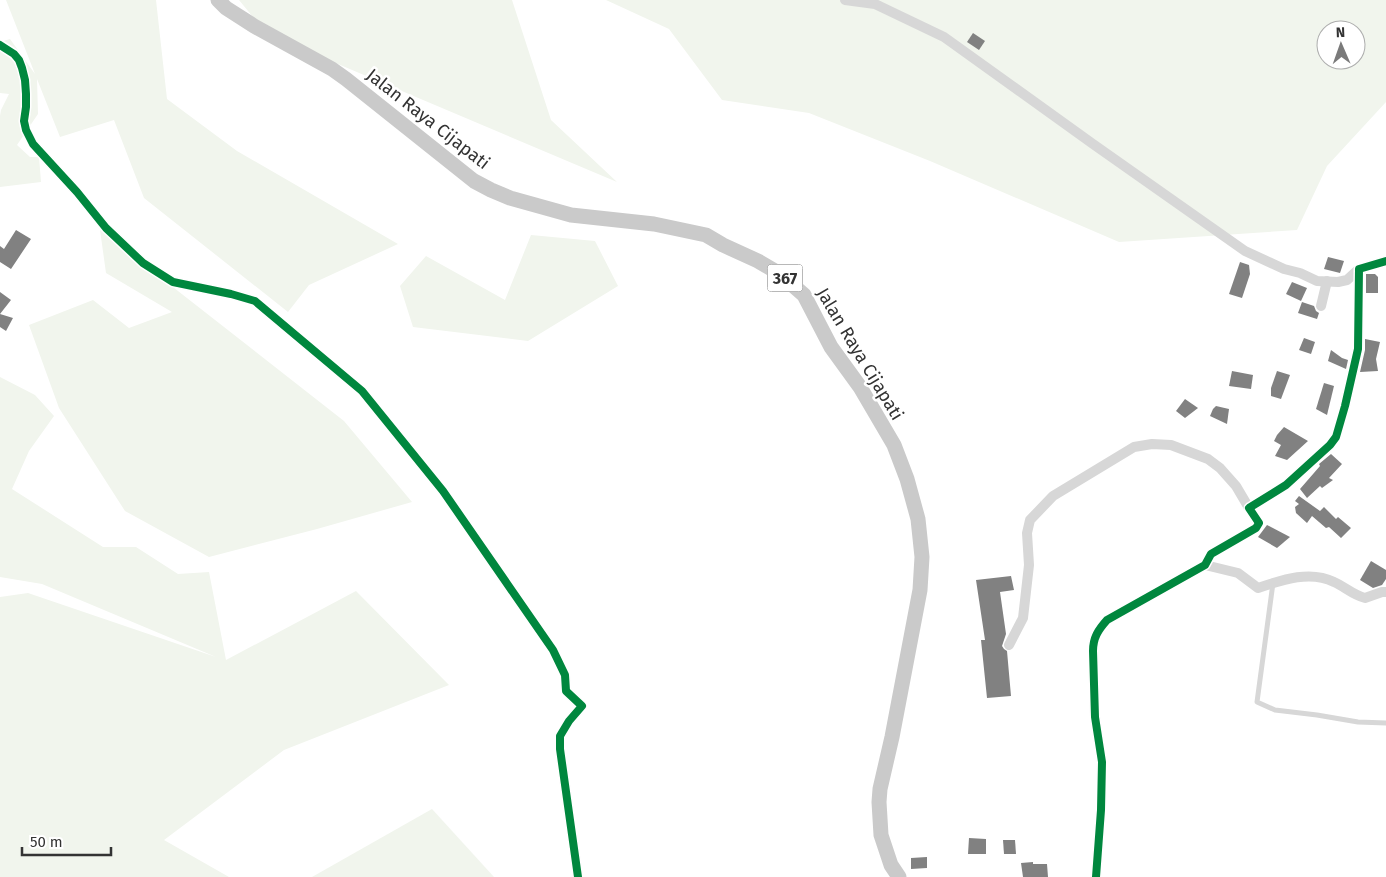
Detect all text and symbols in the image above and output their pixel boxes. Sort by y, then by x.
north arrow [1316,20,1366,70]
text: N [1336,24,1346,41]
street label: Jalan Raya Cijapati [362,64,494,174]
road number: 367 [768,264,802,292]
street label: Jalan Raya Cijapati [812,284,908,424]
scale bar [22,824,111,856]
text: 50 m [30,833,63,851]

